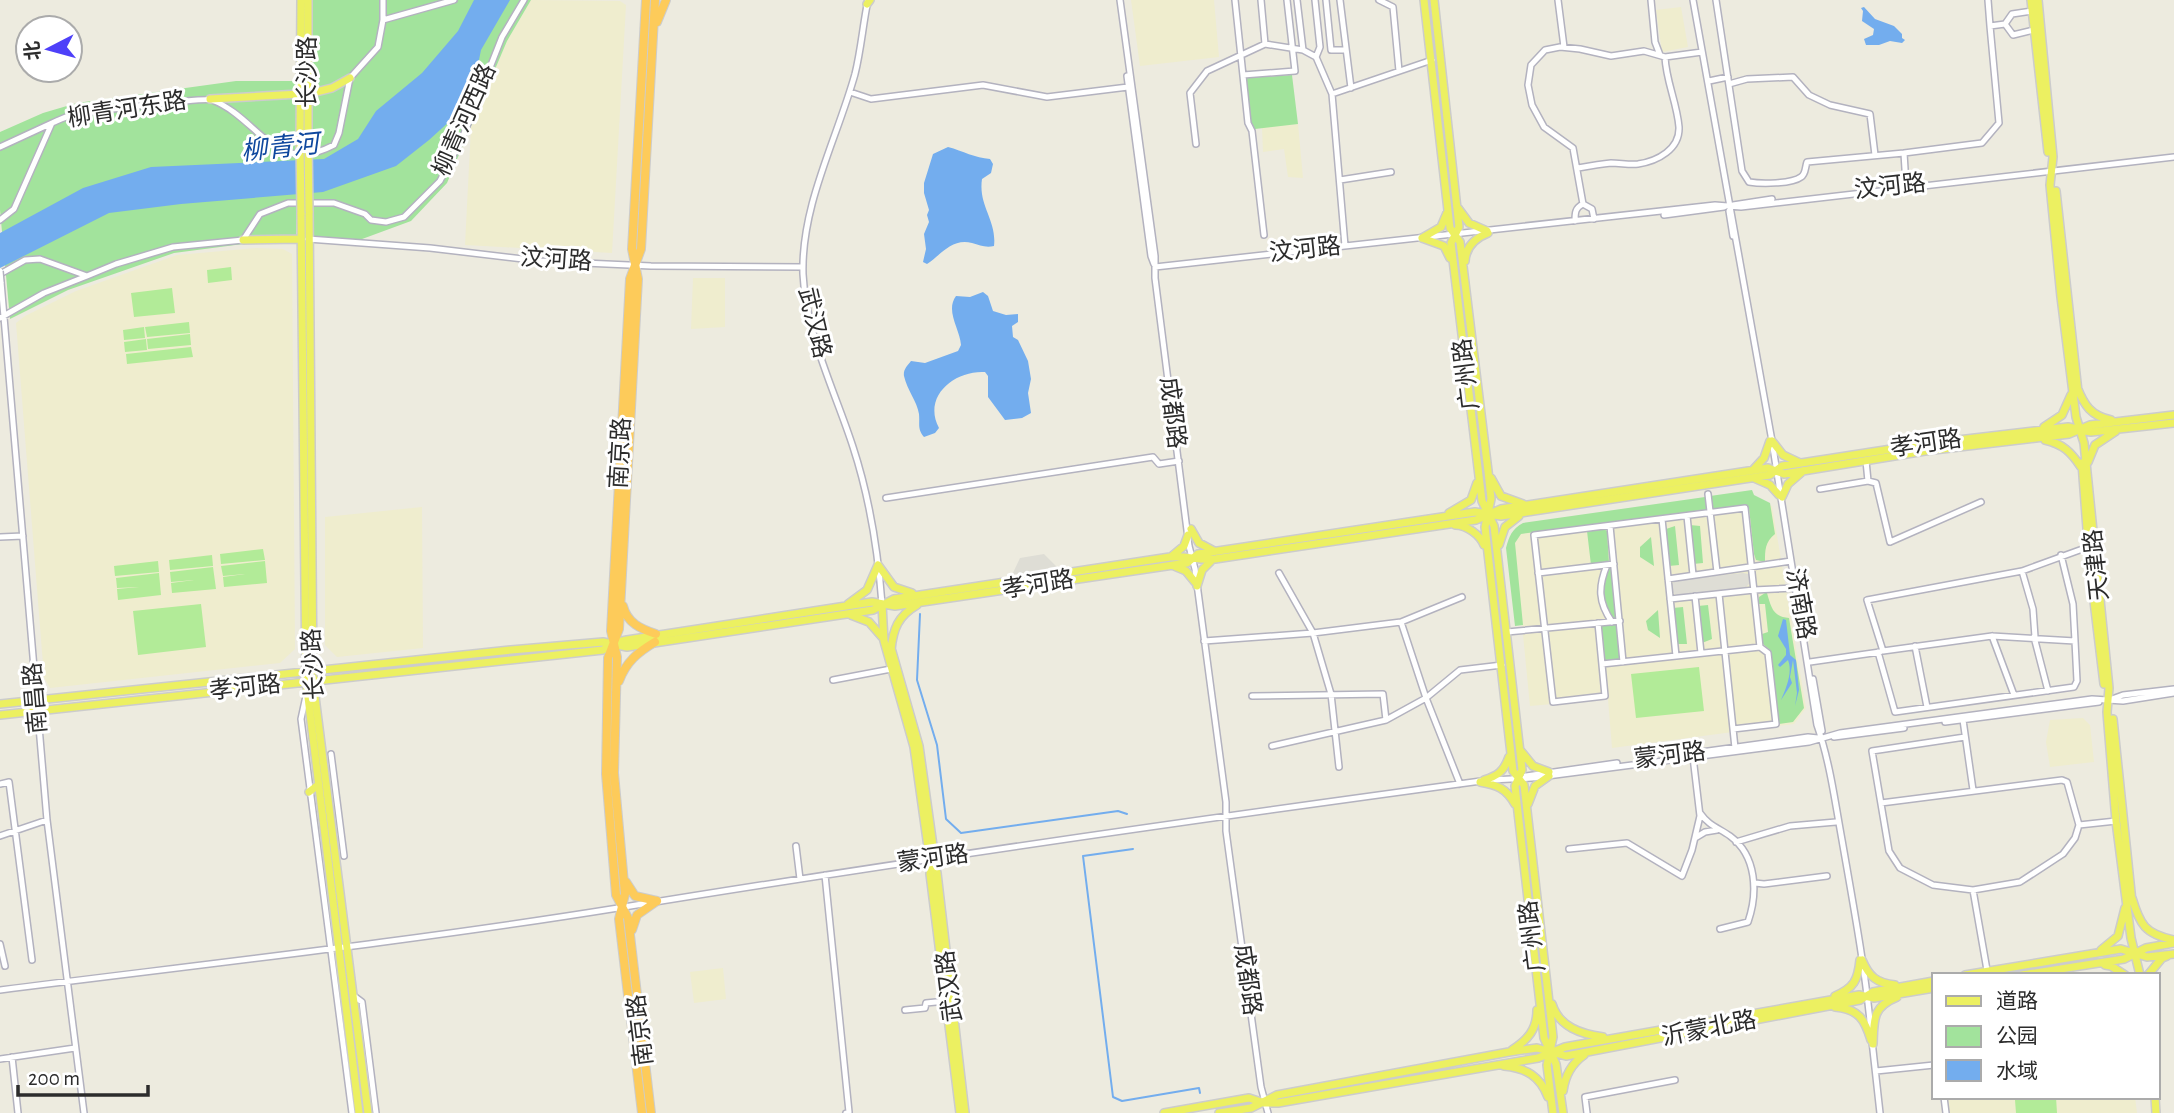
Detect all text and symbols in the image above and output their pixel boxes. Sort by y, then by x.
north arrow [14,14,84,84]
street label: 长沙路 [294,36,320,108]
text: 北 [22,40,44,61]
street label: 柳青河西路 [428,59,500,180]
street label: 柳青河东路 [66,87,188,131]
water label: 柳青河 [240,129,325,165]
street label: 汶河路 [1853,169,1927,203]
street label: 汶河路 [1268,232,1342,266]
street label: 汶河路 [519,244,593,274]
street label: 武汉路 [794,285,836,361]
street label: 广州路 [1449,337,1483,411]
street label: 成都路 [1156,376,1190,450]
street label: 南京路 [605,416,635,490]
street label: 孝河路 [1888,425,1963,461]
street label: 天津路 [2079,528,2113,602]
street label: 孝河路 [1000,566,1075,602]
street label: 济南路 [1782,566,1820,642]
street label: 长沙路 [298,627,328,701]
street label: 南昌路 [19,661,51,735]
street label: 孝河路 [208,670,282,704]
street label: 蒙河路 [1633,738,1707,772]
street label: 蒙河路 [895,840,970,876]
street label: 广州路 [1515,899,1549,973]
street label: 成都路 [1230,942,1266,1017]
street label: 武汉路 [932,949,966,1023]
legend [1932,973,2160,1099]
text: 道路 [1996,990,2038,1012]
street label: 南京路 [623,993,657,1067]
street label: 沂蒙北路 [1659,1006,1758,1050]
text: 公园 [1996,1025,2038,1047]
scale bar [18,1054,147,1098]
text: 水域 [1996,1060,2038,1082]
text: 200 m [28,1068,80,1089]

